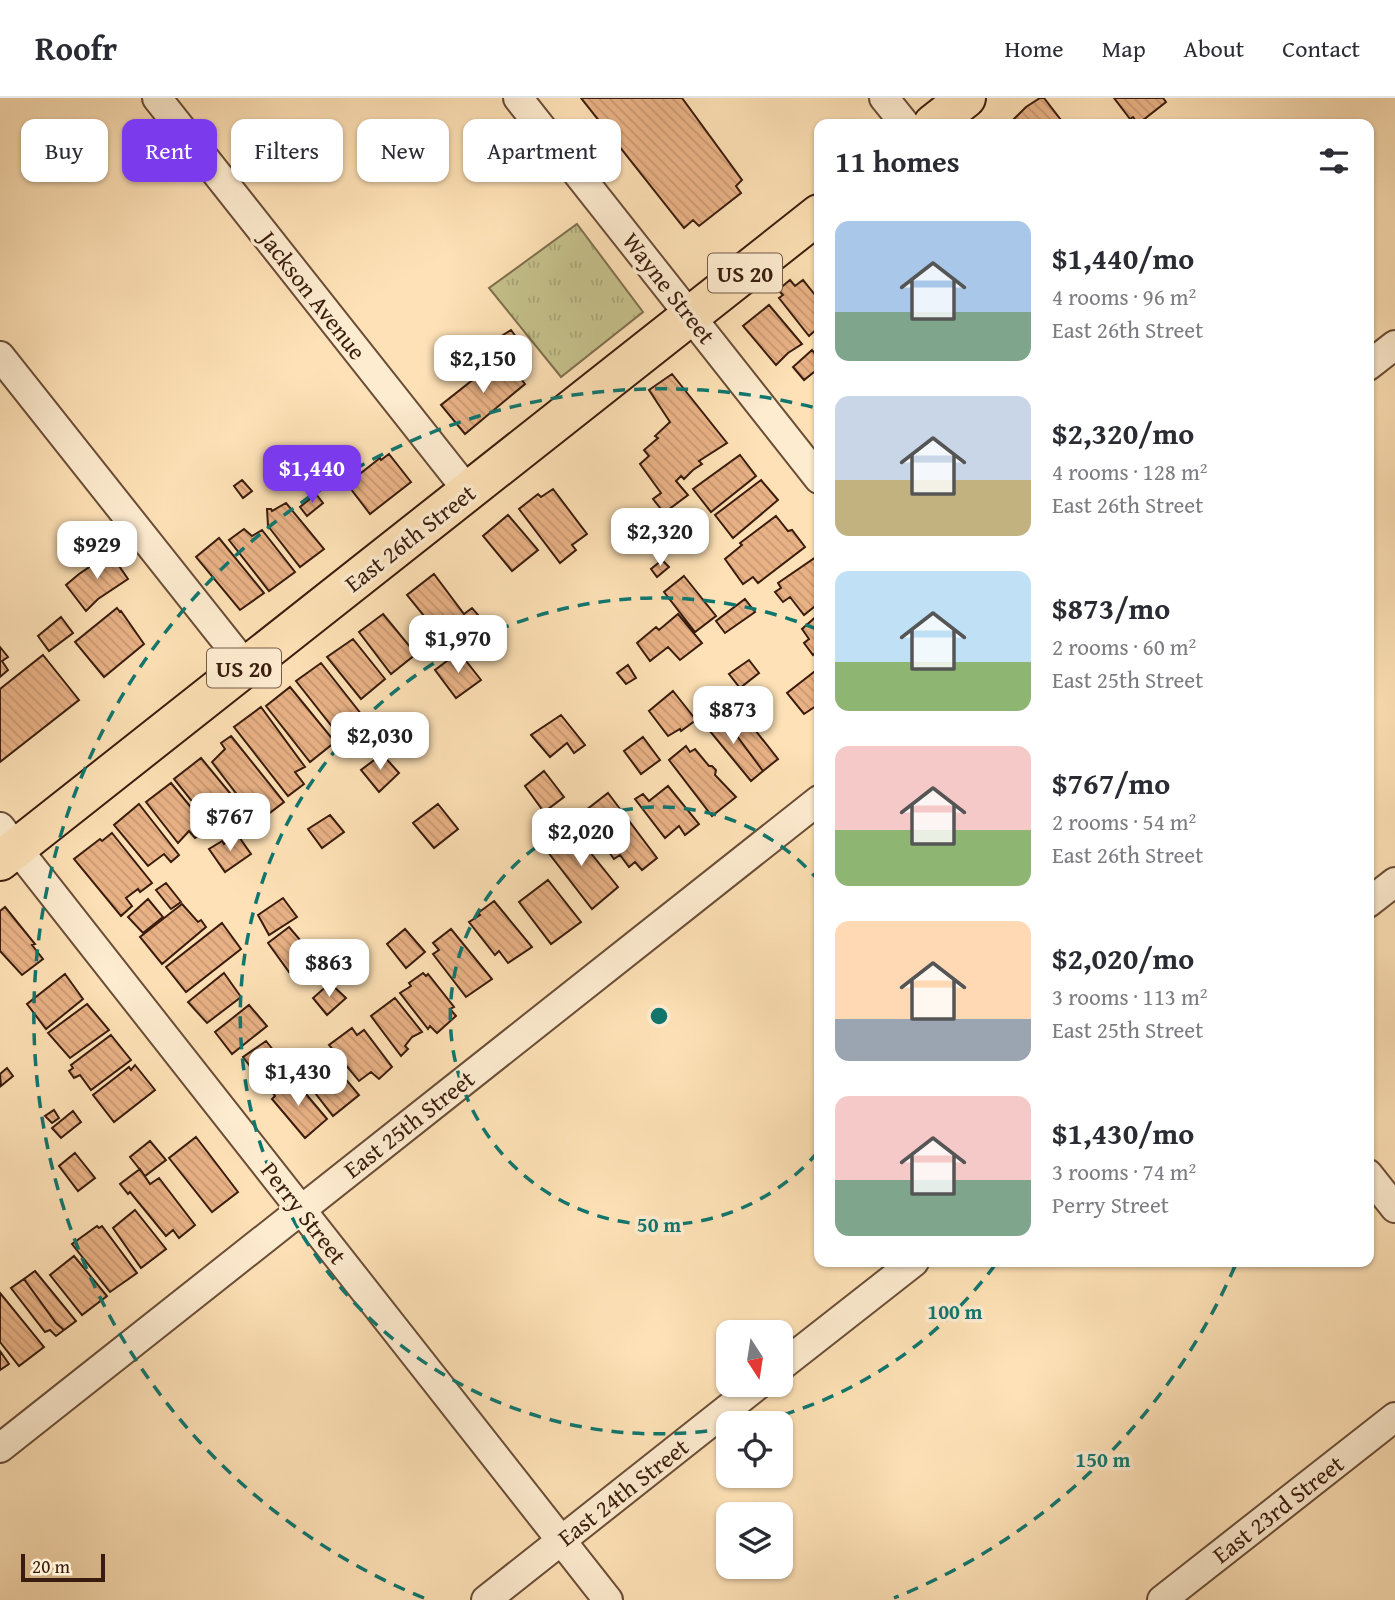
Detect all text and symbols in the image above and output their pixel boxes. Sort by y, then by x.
text: Roofr [35,24,117,72]
text: Home [1005,31,1064,66]
text: Map [1102,31,1146,66]
text: About [1184,31,1244,66]
text: Contact [1282,31,1360,66]
chip: Buy [21,119,108,182]
chip: Rent [122,119,217,182]
chip: Filters [231,119,343,182]
chip: New [357,119,449,182]
chip: Apartment [463,119,621,182]
text: 11 homes [835,139,960,183]
icon: filters [1315,142,1353,180]
street label: Jackson Avenue [249,221,375,367]
street label: Wayne Street [614,225,724,352]
text: $1,440/mo [1052,236,1194,280]
icon: home [891,249,975,333]
road number: US 20 [708,254,782,292]
text: 4 rooms · 96 m² [1052,280,1196,313]
text: East 26th Street [1052,313,1203,346]
pin: $2,150 [426,336,540,395]
text: $2,150 [450,341,516,374]
text: $2,320/mo [1052,411,1194,455]
icon: home [891,424,975,508]
pin: $1,440 [255,446,369,505]
text: $1,440 [279,451,345,484]
text: 4 rooms · 128 m² [1052,455,1207,488]
street label: East 26th Street [337,475,483,600]
text: East 26th Street [1052,488,1203,521]
pin: $2,320 [603,508,717,568]
text: $2,320 [627,514,693,547]
pin: $929 [56,522,138,581]
text: $929 [73,527,121,560]
text: $873/mo [1052,586,1170,630]
icon: home [891,599,975,683]
pin: $1,970 [401,616,515,675]
text: $1,970 [425,621,491,654]
text: 2 rooms · 60 m² [1052,630,1196,663]
road number: US 20 [207,648,281,688]
text: East 25th Street [1052,663,1203,696]
pin: $873 [692,686,774,746]
text: $873 [709,692,757,725]
pin: $2,030 [323,712,437,772]
text: $2,030 [347,718,413,751]
text: $767/mo [1052,761,1170,805]
icon: home [891,774,975,858]
pin: $767 [189,794,271,853]
text: $767 [206,799,254,832]
text: 2 rooms · 54 m² [1052,805,1196,838]
pin: $2,020 [524,808,638,868]
text: $2,020 [548,814,614,847]
text: East 26th Street [1052,838,1203,871]
text: $2,020/mo [1052,936,1194,980]
pin: $863 [288,940,370,999]
text: $863 [305,945,353,978]
icon: home [891,949,975,1033]
text: 3 rooms · 113 m² [1052,980,1207,1013]
centre of rings [647,1004,671,1028]
text: East 25th Street [1052,1013,1203,1046]
pin: $1,430 [241,1048,355,1108]
text: $1,430 [265,1054,331,1087]
street label: East 25th Street [336,1061,482,1186]
text: $1,430/mo [1052,1111,1194,1155]
icon: home [891,1124,975,1208]
street label: Perry Street [253,1154,356,1272]
text: 3 rooms · 74 m² [1052,1155,1196,1188]
text: Perry Street [1052,1188,1169,1221]
text: 50 m [637,1209,681,1240]
text: 100 m [927,1296,983,1327]
north arrow [716,1320,793,1396]
map controls [716,1320,793,1579]
button: locate [716,1411,793,1488]
street label: East 24th Street [550,1429,696,1554]
text: 150 m [1075,1444,1131,1475]
street label: East 23rd Street [1205,1446,1352,1572]
button: layers [716,1502,793,1579]
scale bar [21,1551,105,1583]
text: 20 m [32,1552,70,1580]

